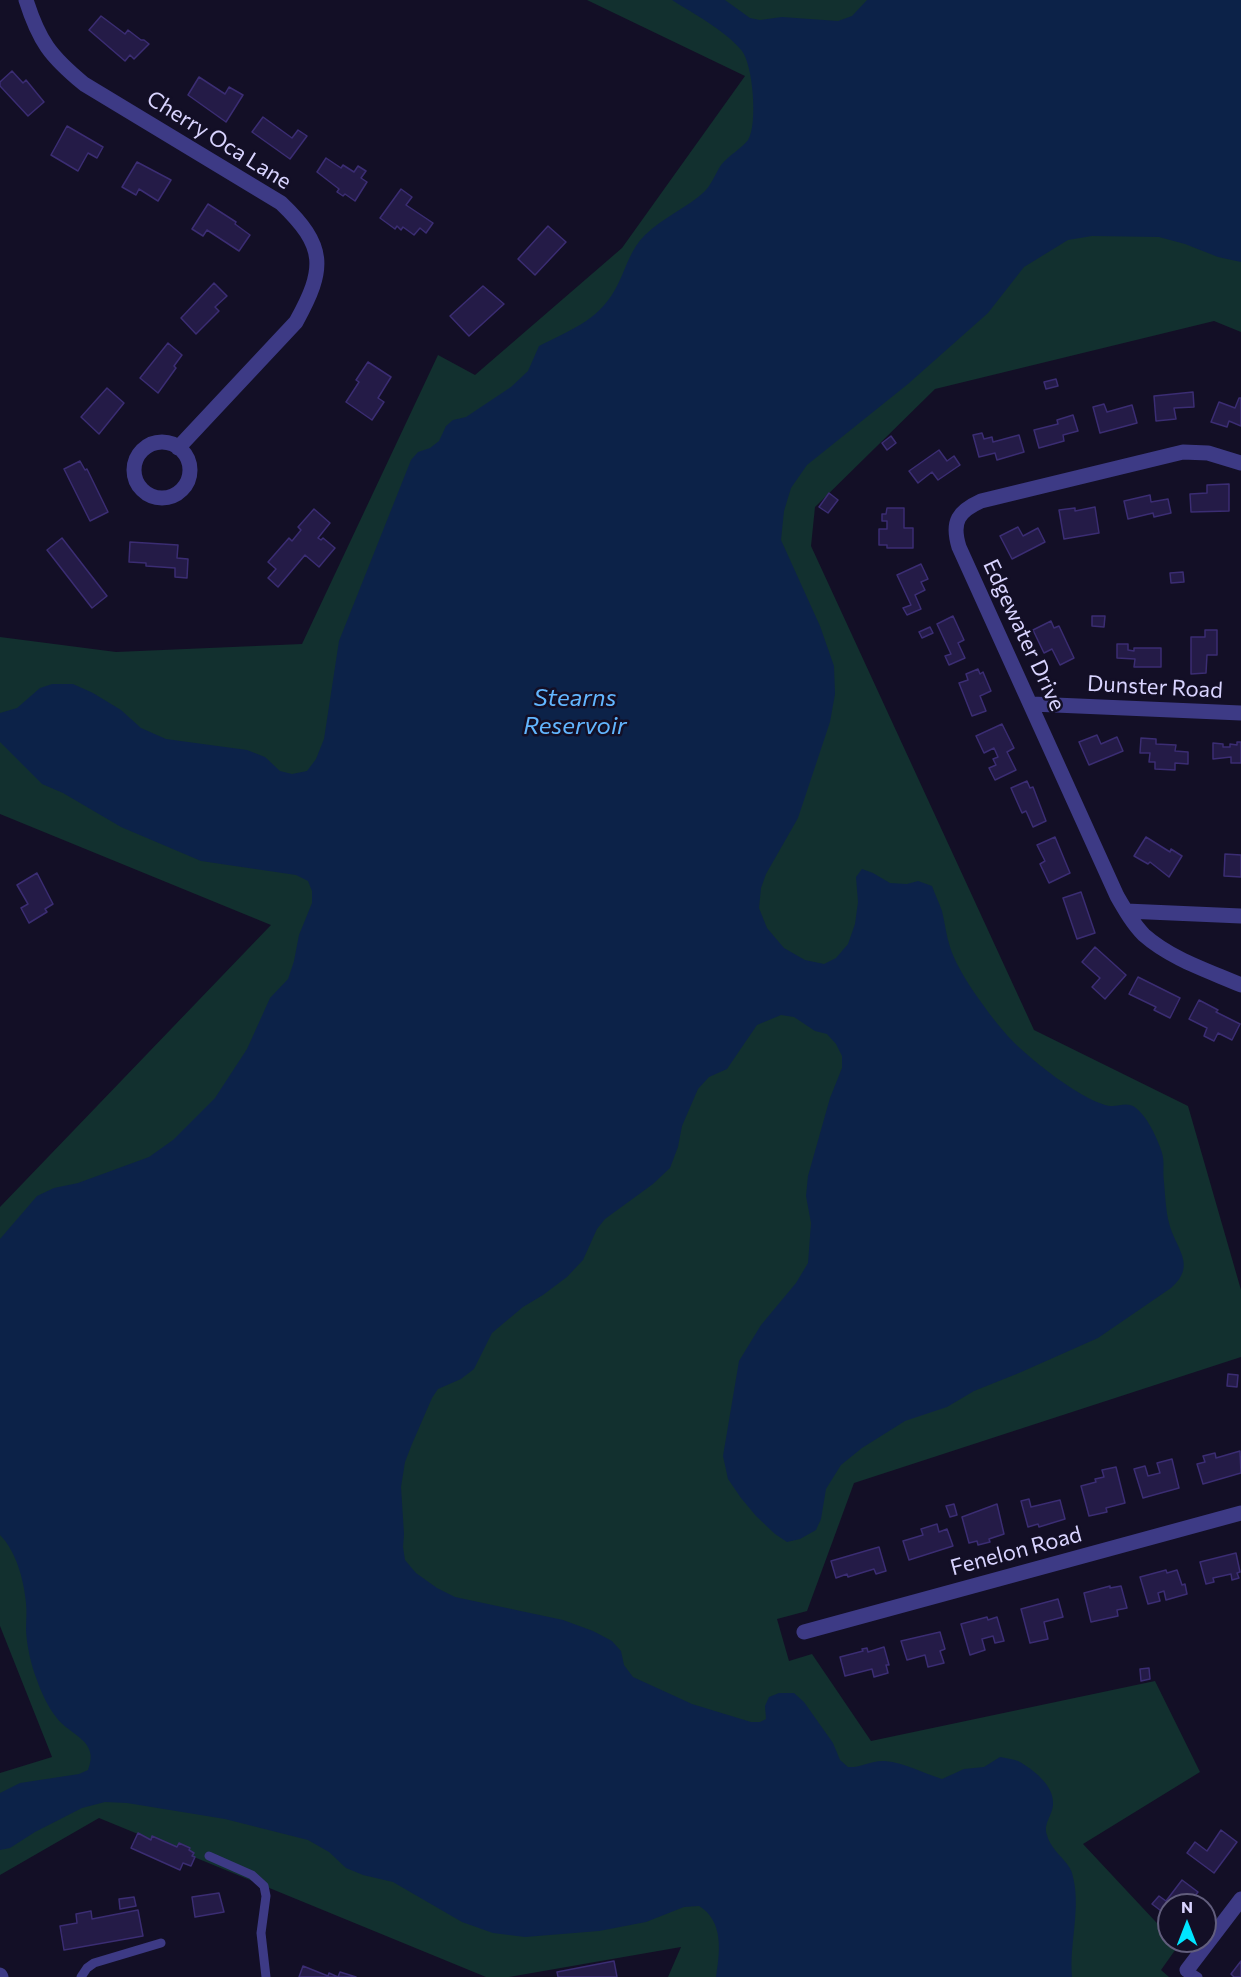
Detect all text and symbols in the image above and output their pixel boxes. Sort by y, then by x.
street label: Cherry Oca Lane [142,85,296,195]
street label: Edgewater Drive [977,555,1071,715]
street label: Dunster Road [1086,670,1224,704]
water label: Stearns Reservoir [523,684,627,740]
street label: Fenelon Road [947,1521,1085,1581]
north arrow [1157,1893,1217,1953]
text: N [1181,1897,1193,1916]

